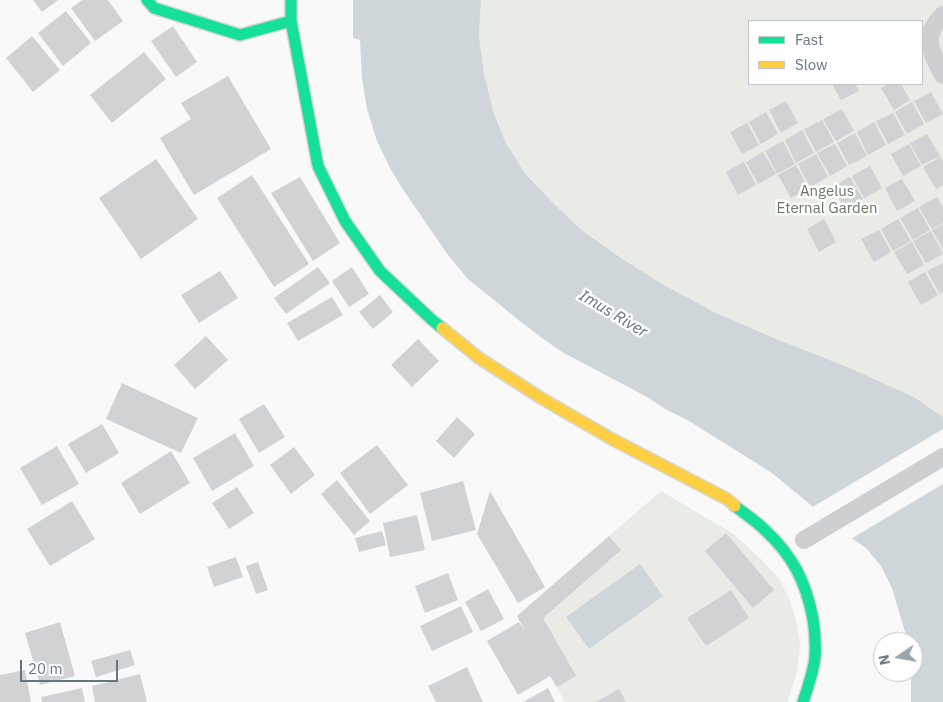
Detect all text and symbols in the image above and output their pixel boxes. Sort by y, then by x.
legend [748,20,923,85]
text: Fast [795,30,823,49]
text: Slow [795,55,828,74]
park label: Angelus Eternal Garden [776,183,878,218]
water label: Imus River [576,286,650,342]
north arrow [873,632,923,682]
scale bar [22,650,120,682]
text: N [874,653,894,667]
text: 20 m [28,659,63,678]

